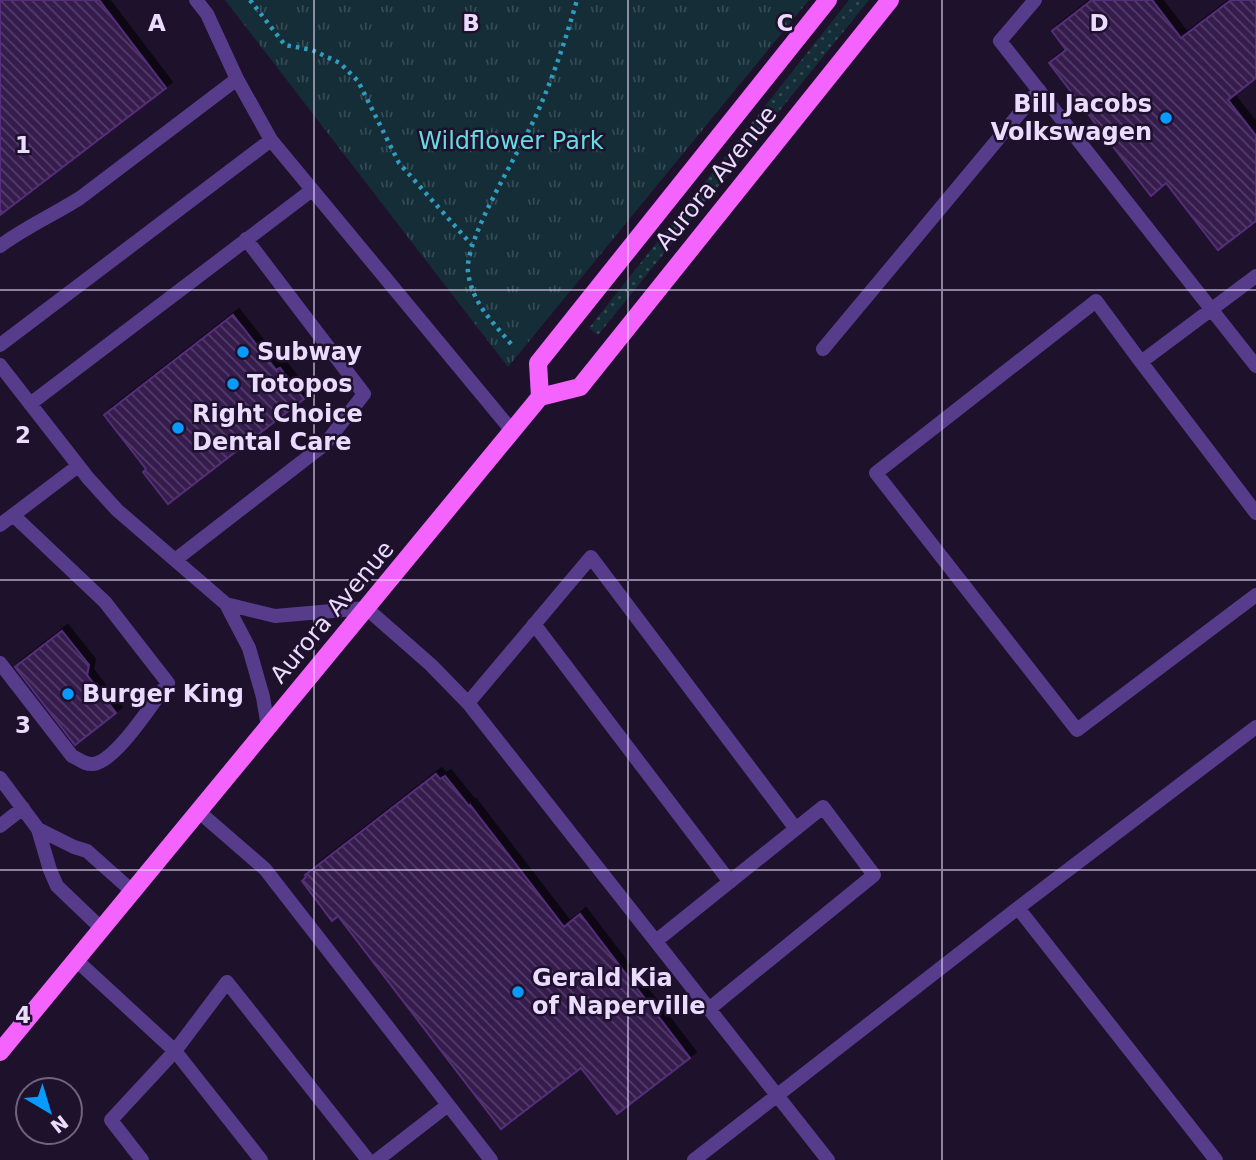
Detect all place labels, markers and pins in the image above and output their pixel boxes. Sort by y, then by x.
place label: Bill Jacobs Volkswagen [991,90,1152,146]
marker: Bill Jacobs Volkswagen [1158,110,1174,126]
place label: Subway [257,338,362,366]
marker: Subway [235,344,251,360]
place label: Totopos [247,370,353,398]
marker: Totopos [225,376,241,392]
place label: Right Choice Dental Care [192,400,363,456]
marker: Right Choice Dental Care [170,420,186,436]
place label: Burger King [82,680,244,708]
marker: Burger King [60,686,76,702]
place label: Gerald Kia of Naperville [532,964,705,1020]
marker: Gerald Kia of Naperville [510,984,526,1000]

